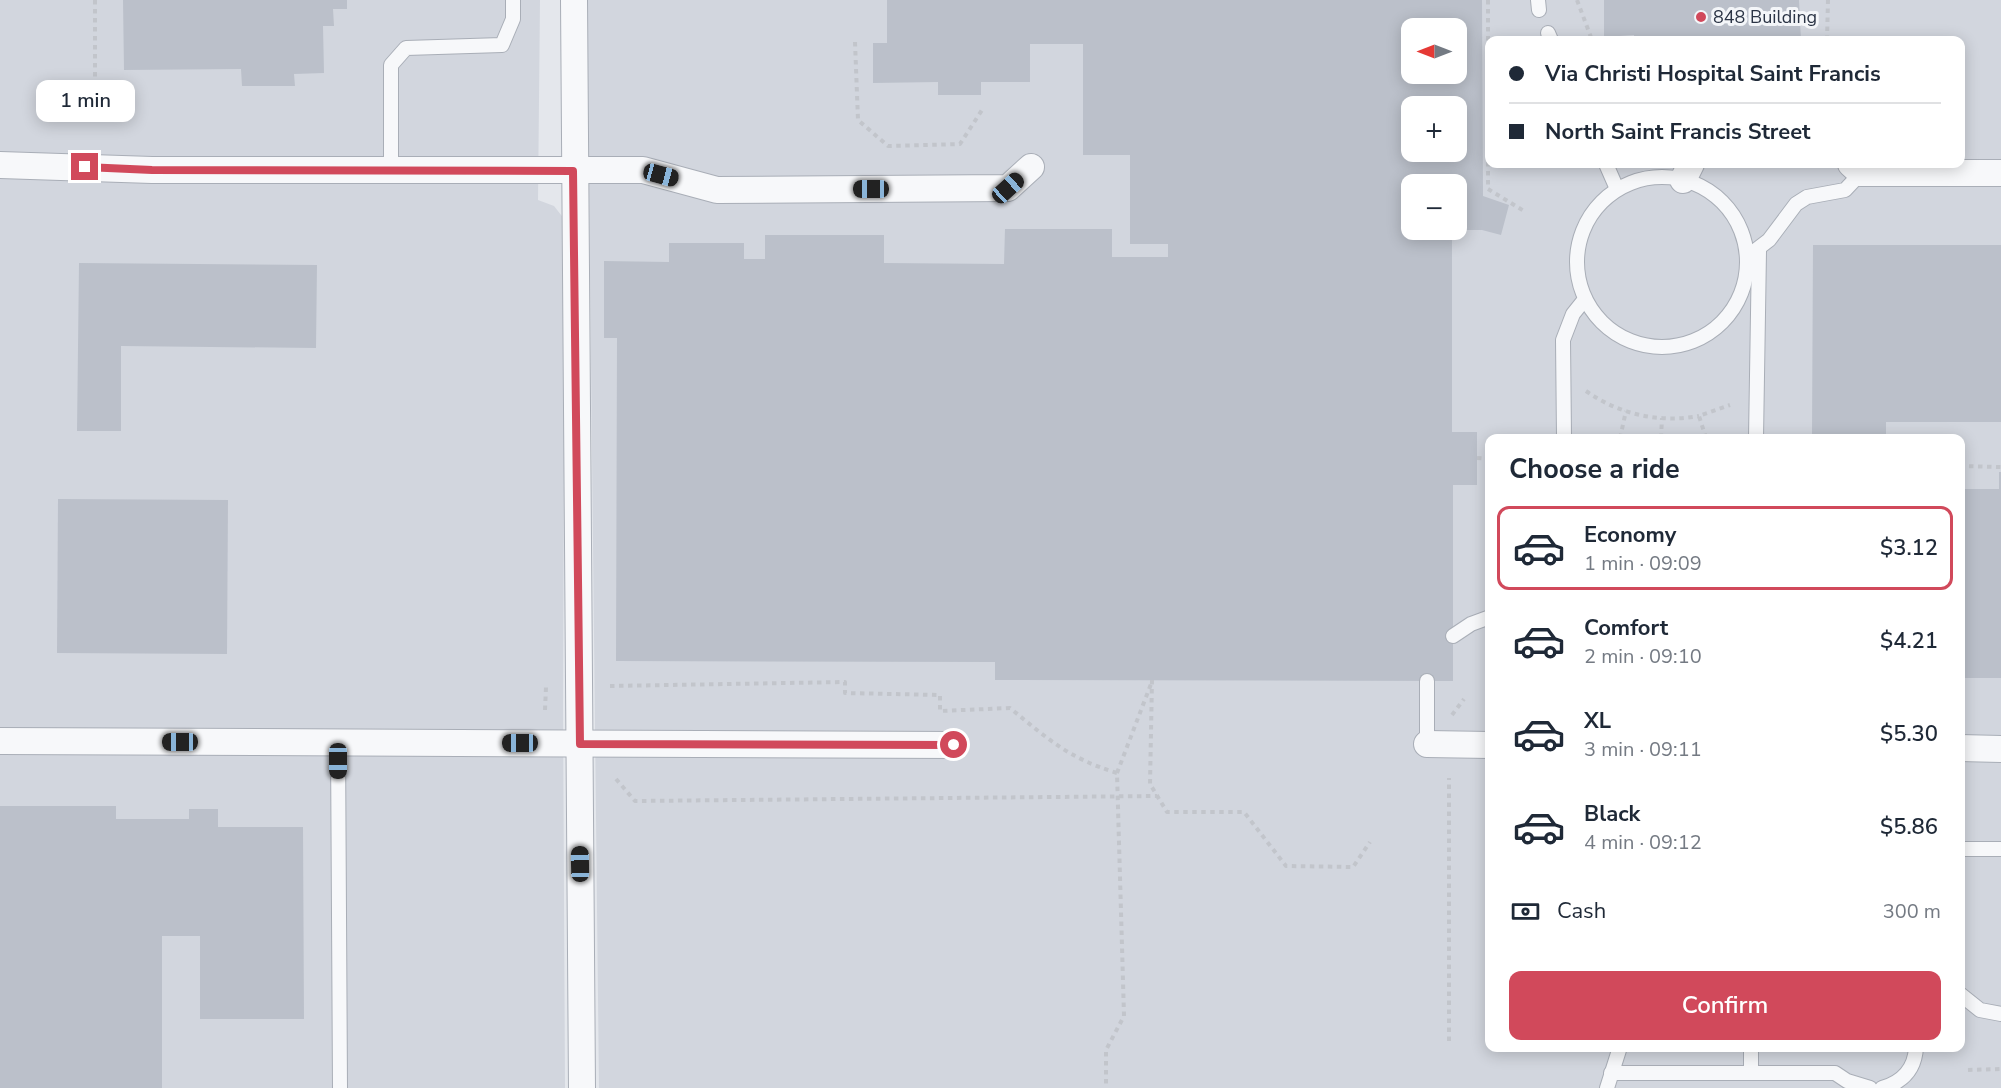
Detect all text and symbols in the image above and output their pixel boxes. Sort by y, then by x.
place label: 848 Building [1713,5,1817,29]
marker: 848 Building [1694,10,1708,24]
north arrow [1401,18,1467,84]
map controls [1401,18,1467,240]
text: Via Christi Hospital Saint Francis [1545,59,1881,89]
callout: 1 min [36,80,134,122]
text: 1 min [60,87,111,114]
button: + [1401,96,1467,162]
text: North Saint Francis Street [1545,117,1811,147]
route end [71,153,98,180]
car [641,162,681,188]
car [989,169,1027,207]
button: − [1401,174,1467,240]
car [853,180,889,198]
text: Choose a ride [1509,451,1680,488]
text: Economy [1584,520,1676,550]
icon: car [1512,521,1566,575]
text: $3.12 [1880,533,1938,563]
text: 1 min · 09:09 [1584,550,1702,577]
text: Comfort [1584,613,1668,643]
icon: car [1512,614,1566,668]
text: $4.21 [1880,626,1938,656]
text: 2 min · 09:10 [1584,643,1702,670]
text: XL [1584,706,1611,736]
icon: car [1512,707,1566,761]
text: $5.30 [1880,719,1938,749]
route start [940,731,967,758]
car [162,733,198,751]
car [502,734,538,752]
text: 3 min · 09:11 [1584,736,1702,763]
car [329,743,347,779]
text: Black [1584,799,1640,829]
icon: car [1512,800,1566,854]
text: $5.86 [1880,812,1938,842]
text: 4 min · 09:12 [1584,829,1702,856]
car [571,846,589,882]
icon: cash [1509,895,1542,928]
text: Cash [1557,896,1606,926]
text: 300 m [1883,898,1941,925]
button: Confirm [1509,971,1941,1040]

